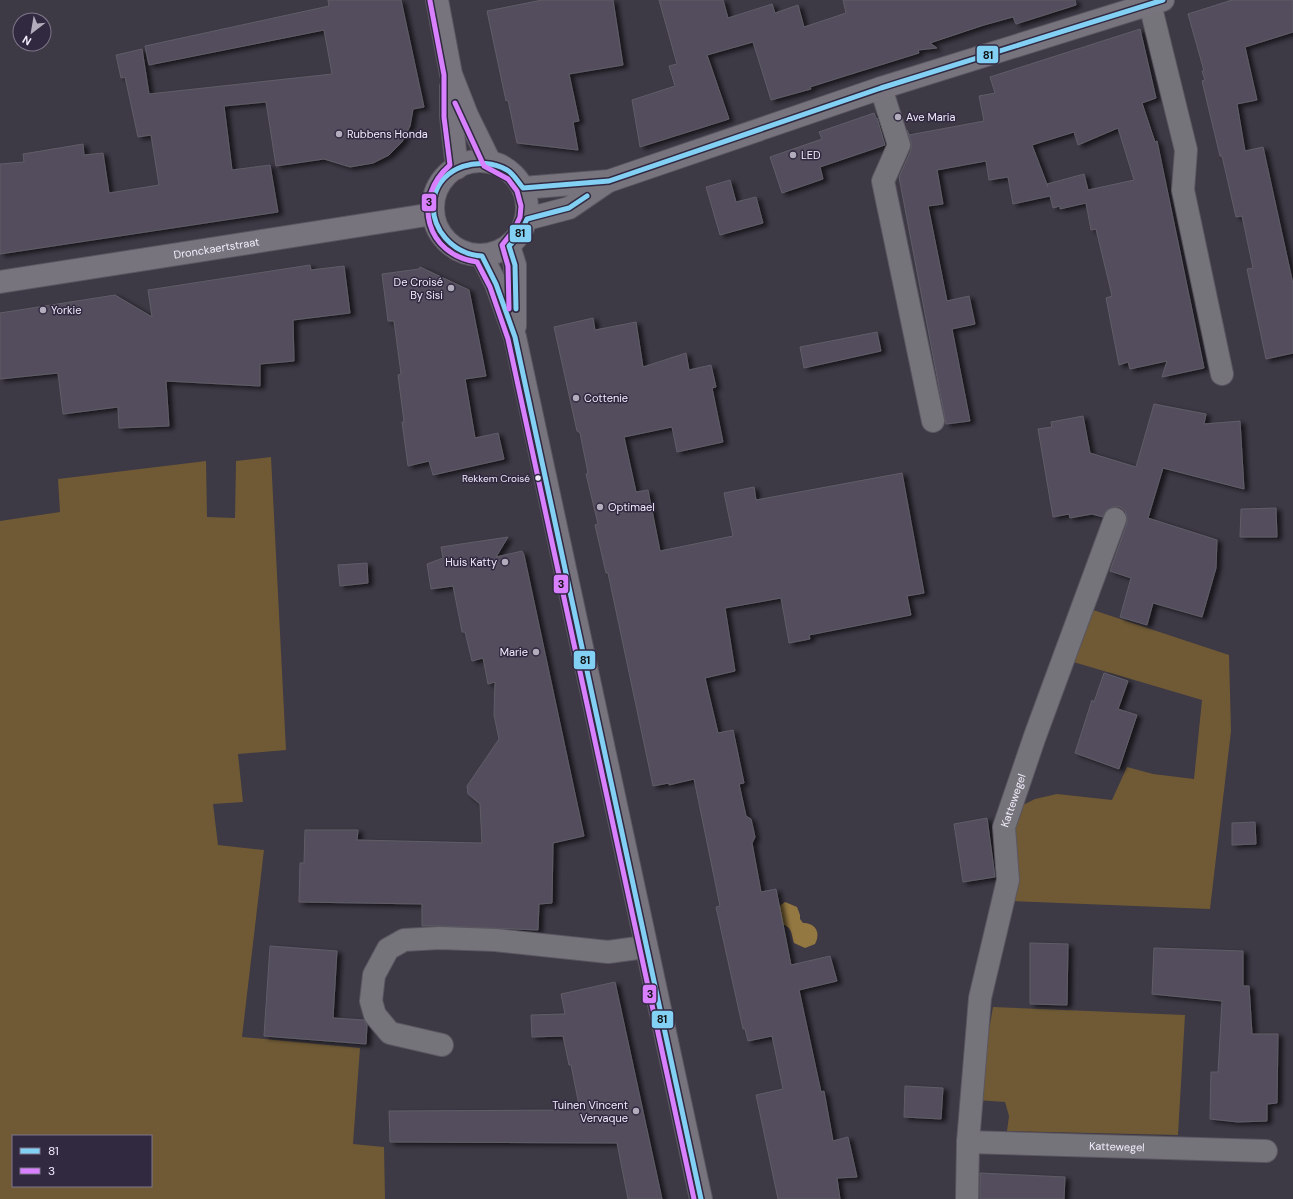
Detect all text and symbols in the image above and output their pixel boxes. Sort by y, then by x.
north arrow [12,12,52,52]
text: N [20,33,34,49]
line badge: 81 [976,45,999,64]
text: 81 [983,48,993,62]
place label: Ave Maria [906,110,955,124]
marker: Ave Maria [893,112,903,122]
place label: Rubbens Honda [347,127,428,141]
marker: Rubbens Honda [334,129,344,139]
place label: LED [801,148,821,162]
marker: LED [788,150,798,160]
line badge: 3 [421,193,437,212]
text: 3 [426,195,432,209]
line badge: 81 [509,224,532,243]
text: 81 [515,226,525,240]
street label: Dronckaertstraat [173,234,260,262]
place label: De Croisé By Sisi [394,275,443,302]
marker: De Croisé By Sisi [446,283,456,293]
place label: Yorkie [51,303,81,317]
marker: Yorkie [38,305,48,315]
place label: Cottenie [584,391,628,405]
marker: Cottenie [571,393,581,403]
place label: Rekkem Croisé [462,472,530,485]
marker: Rekkem Croisé [533,473,543,483]
place label: Optimael [608,500,655,514]
marker: Optimael [595,502,605,512]
place label: Huis Katty [445,555,497,569]
marker: Huis Katty [500,557,510,567]
line badge: 3 [553,574,569,594]
text: 3 [558,577,564,591]
place label: Marie [500,645,528,659]
marker: Marie [531,647,541,657]
line badge: 81 [573,650,596,670]
text: 81 [580,653,590,667]
street label: Kattewegel [997,772,1029,829]
line badge: 3 [642,984,657,1004]
text: 3 [647,987,653,1001]
line badge: 81 [651,1010,674,1029]
text: 81 [657,1012,667,1026]
place label: Tuinen Vincent Vervaque [552,1098,628,1125]
marker: Tuinen Vincent Vervaque [631,1106,641,1116]
legend [12,1135,152,1187]
street label: Kattewegel [1089,1139,1145,1154]
text: 81 [48,1143,59,1159]
text: 3 [48,1163,55,1179]

